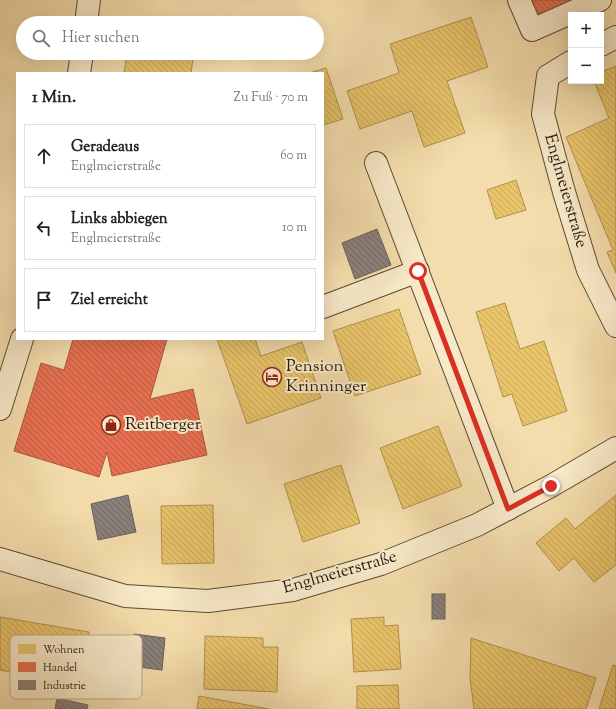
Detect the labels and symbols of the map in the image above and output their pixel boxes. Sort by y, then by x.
street label: Englmeierstraße [537,131,593,251]
route start [409,262,427,280]
place label: Pension Krinninger [286,355,367,399]
hotel icon: Pension Krinninger [261,366,283,388]
place label: Reitberger [125,413,202,437]
shop icon: Reitberger [100,414,122,436]
route end [542,477,560,495]
street label: Englmeierstraße [280,545,400,601]
legend [10,635,142,699]
text: Wohnen [43,642,85,658]
text: Handel [43,660,77,676]
text: Industrie [43,678,86,694]

